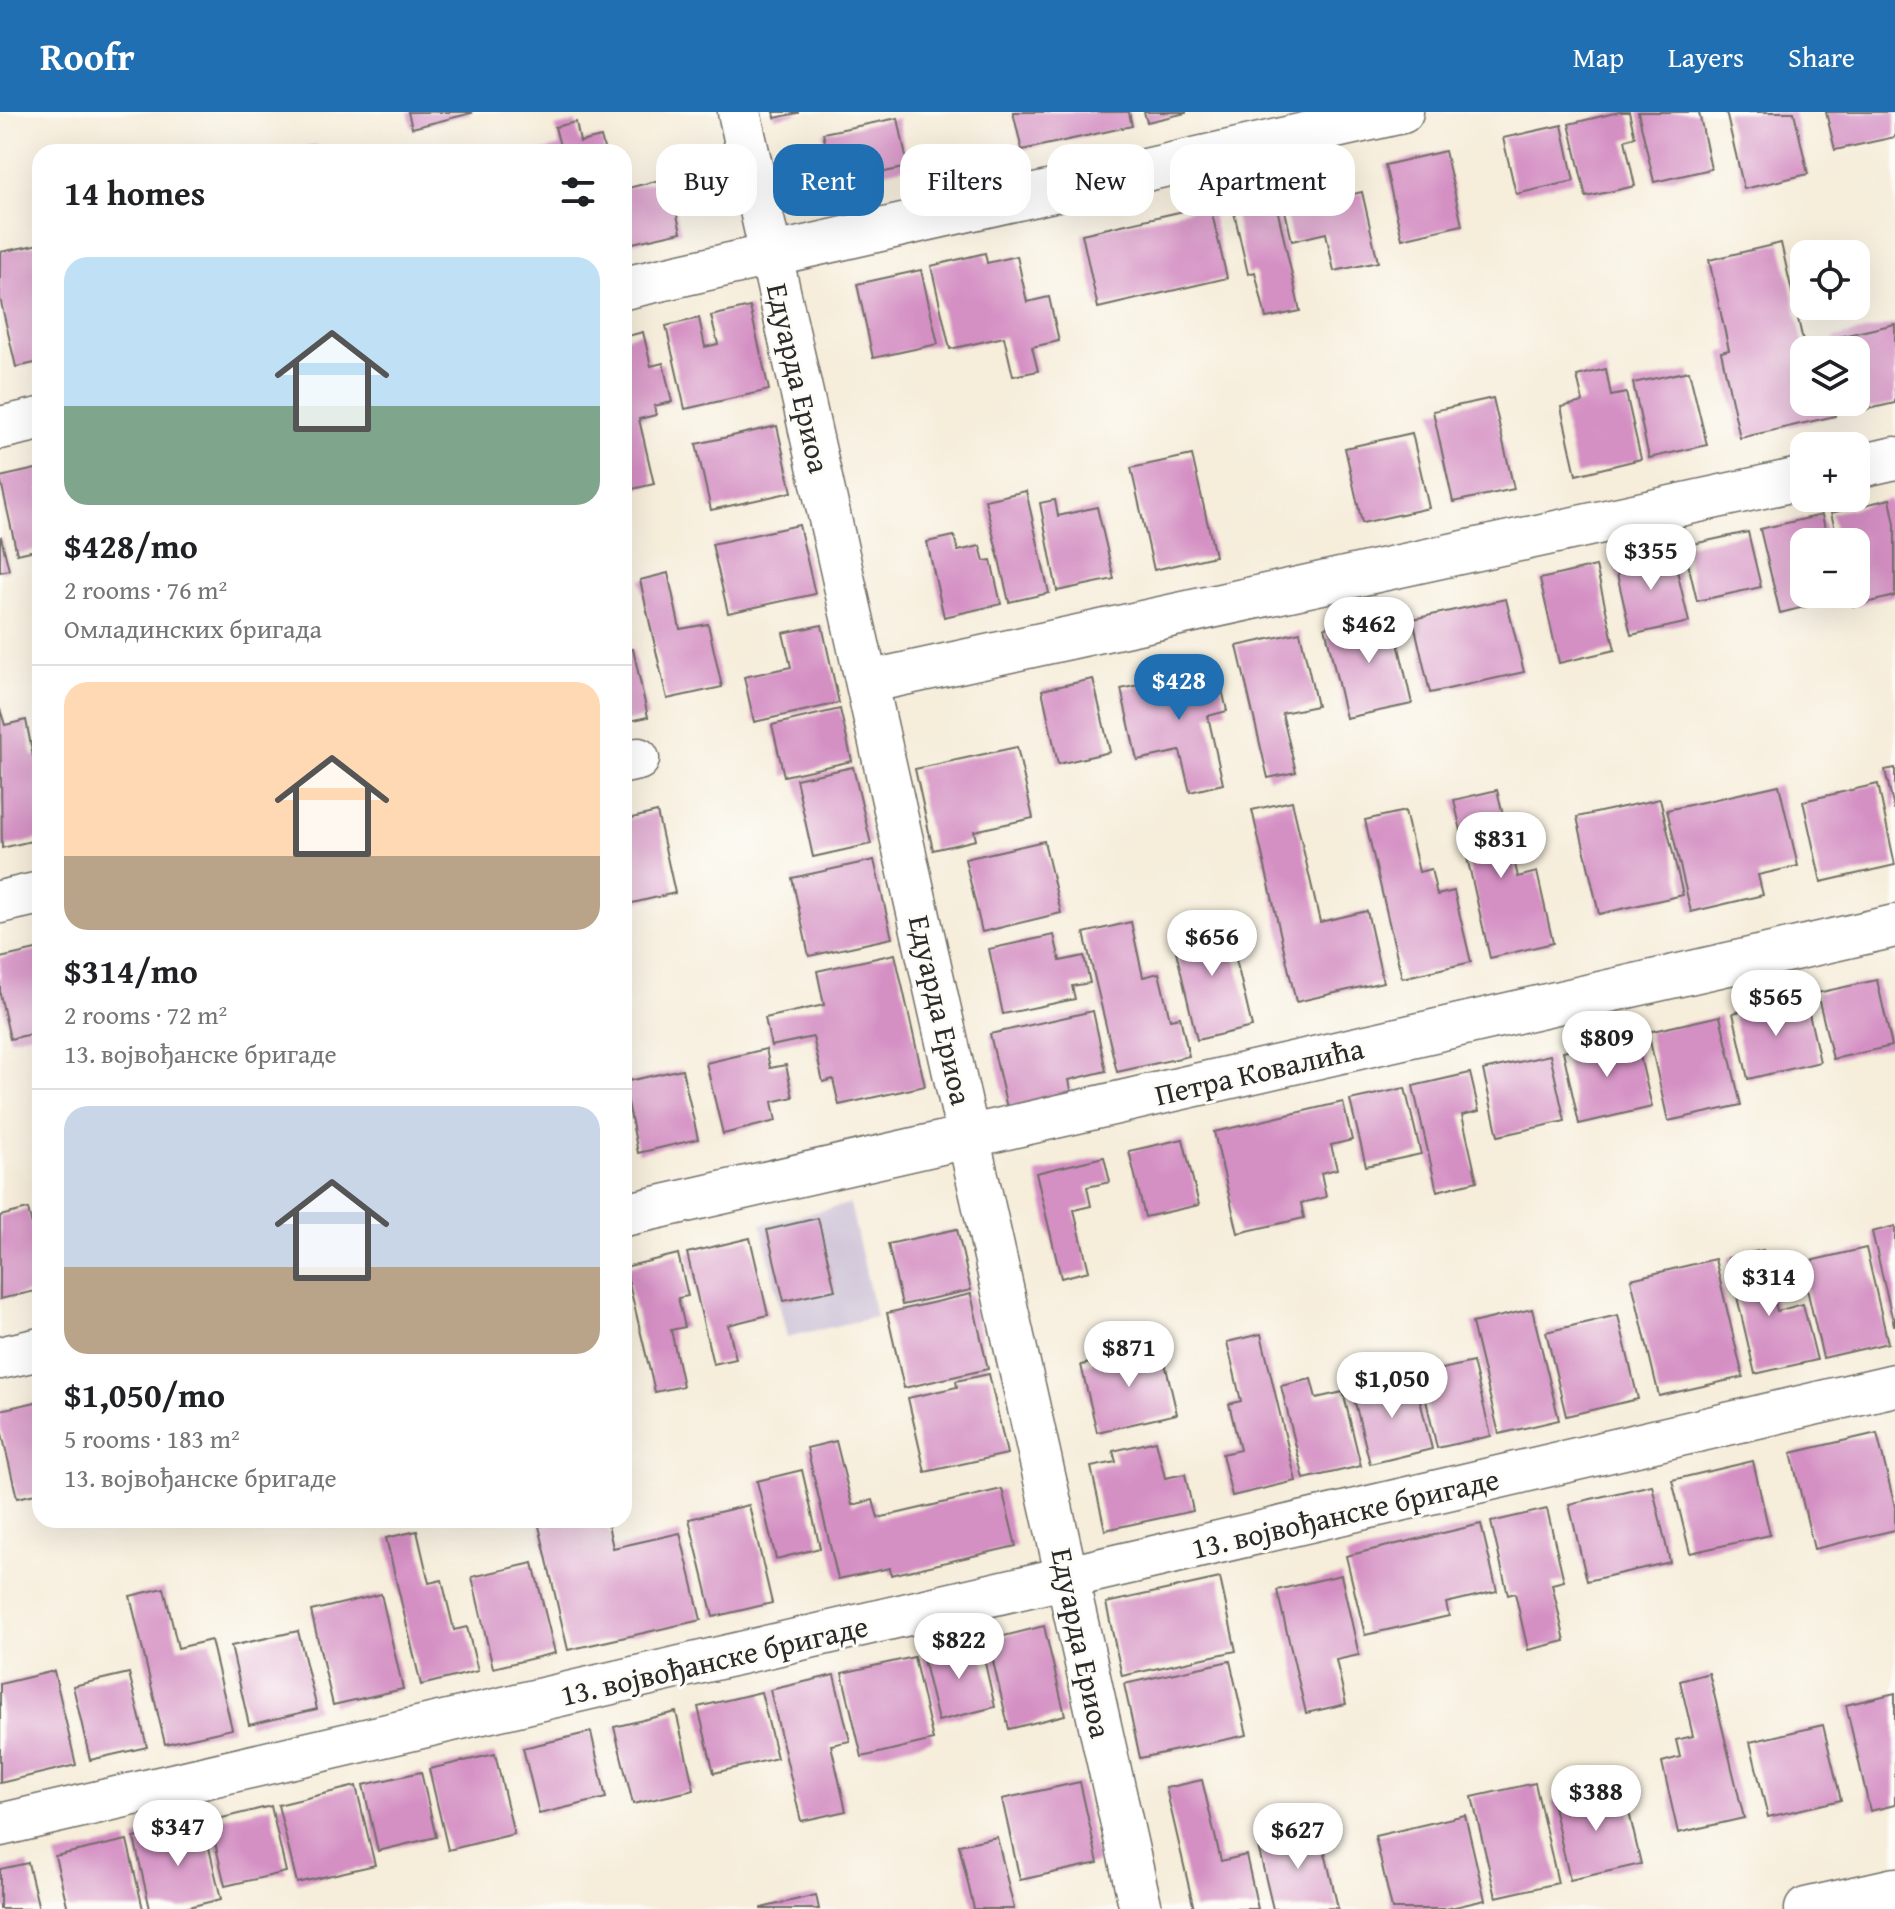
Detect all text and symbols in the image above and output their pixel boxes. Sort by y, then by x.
text: Roofr [40,28,135,84]
text: Map [1573,36,1624,77]
text: Layers [1668,36,1744,77]
text: Share [1788,36,1855,77]
chip: Buy [656,144,757,216]
chip: Rent [773,144,884,216]
chip: Filters [900,144,1031,216]
chip: New [1047,144,1154,216]
chip: Apartment [1170,144,1355,216]
text: 14 homes [64,168,205,217]
icon: filters [556,170,600,214]
map controls [1790,240,1870,608]
button: locate [1790,240,1870,320]
street label: Едуарда Ериоа [756,279,842,478]
icon: home [260,309,404,453]
button: layers [1790,336,1870,416]
button: + [1790,432,1870,512]
text: $428/mo [64,521,198,570]
pin: $355 [1604,524,1698,592]
button: − [1790,528,1870,608]
text: $355 [1624,530,1678,569]
text: 2 rooms · 76 m² [64,570,227,609]
pin: $462 [1322,597,1416,665]
text: $462 [1342,603,1396,642]
text: Омладинских бригада [64,609,322,648]
pin: $428 [1132,654,1226,722]
text: $428 [1152,660,1206,699]
icon: home [260,734,404,878]
pin: $831 [1454,812,1548,880]
text: $831 [1474,818,1528,857]
pin: $656 [1165,910,1259,978]
street label: Едуарда Ериоа [898,911,984,1110]
text: $656 [1185,916,1239,955]
text: $314/mo [64,946,198,995]
pin: $565 [1729,970,1823,1038]
text: $565 [1749,976,1803,1015]
text: 2 rooms · 72 m² [64,995,227,1034]
pin: $809 [1560,1011,1654,1079]
text: $809 [1580,1017,1634,1056]
street label: Петра Ковалића [1150,1025,1368,1116]
text: 13. војвођанске бригаде [64,1034,337,1073]
icon: home [260,1158,404,1302]
pin: $314 [1722,1250,1816,1318]
text: $314 [1742,1256,1796,1295]
pin: $871 [1082,1321,1176,1389]
text: $871 [1102,1327,1156,1366]
pin: $1,050 [1327,1352,1457,1420]
text: $1,050 [1355,1358,1429,1397]
text: $1,050/mo [64,1370,225,1419]
text: 5 rooms · 183 m² [64,1419,240,1458]
street label: 13. војвођанске бригаде [1187,1456,1503,1570]
text: 13. војвођанске бригаде [64,1458,337,1497]
street label: Едуарда Ериоа [1040,1544,1124,1743]
street label: 13. војвођанске бригаде [556,1603,872,1717]
pin: $822 [912,1613,1006,1681]
text: $822 [932,1619,986,1658]
pin: $388 [1549,1765,1643,1833]
text: $388 [1569,1771,1623,1810]
pin: $347 [131,1800,225,1868]
pin: $627 [1251,1803,1345,1871]
text: $347 [151,1806,205,1845]
text: $627 [1271,1809,1325,1848]

